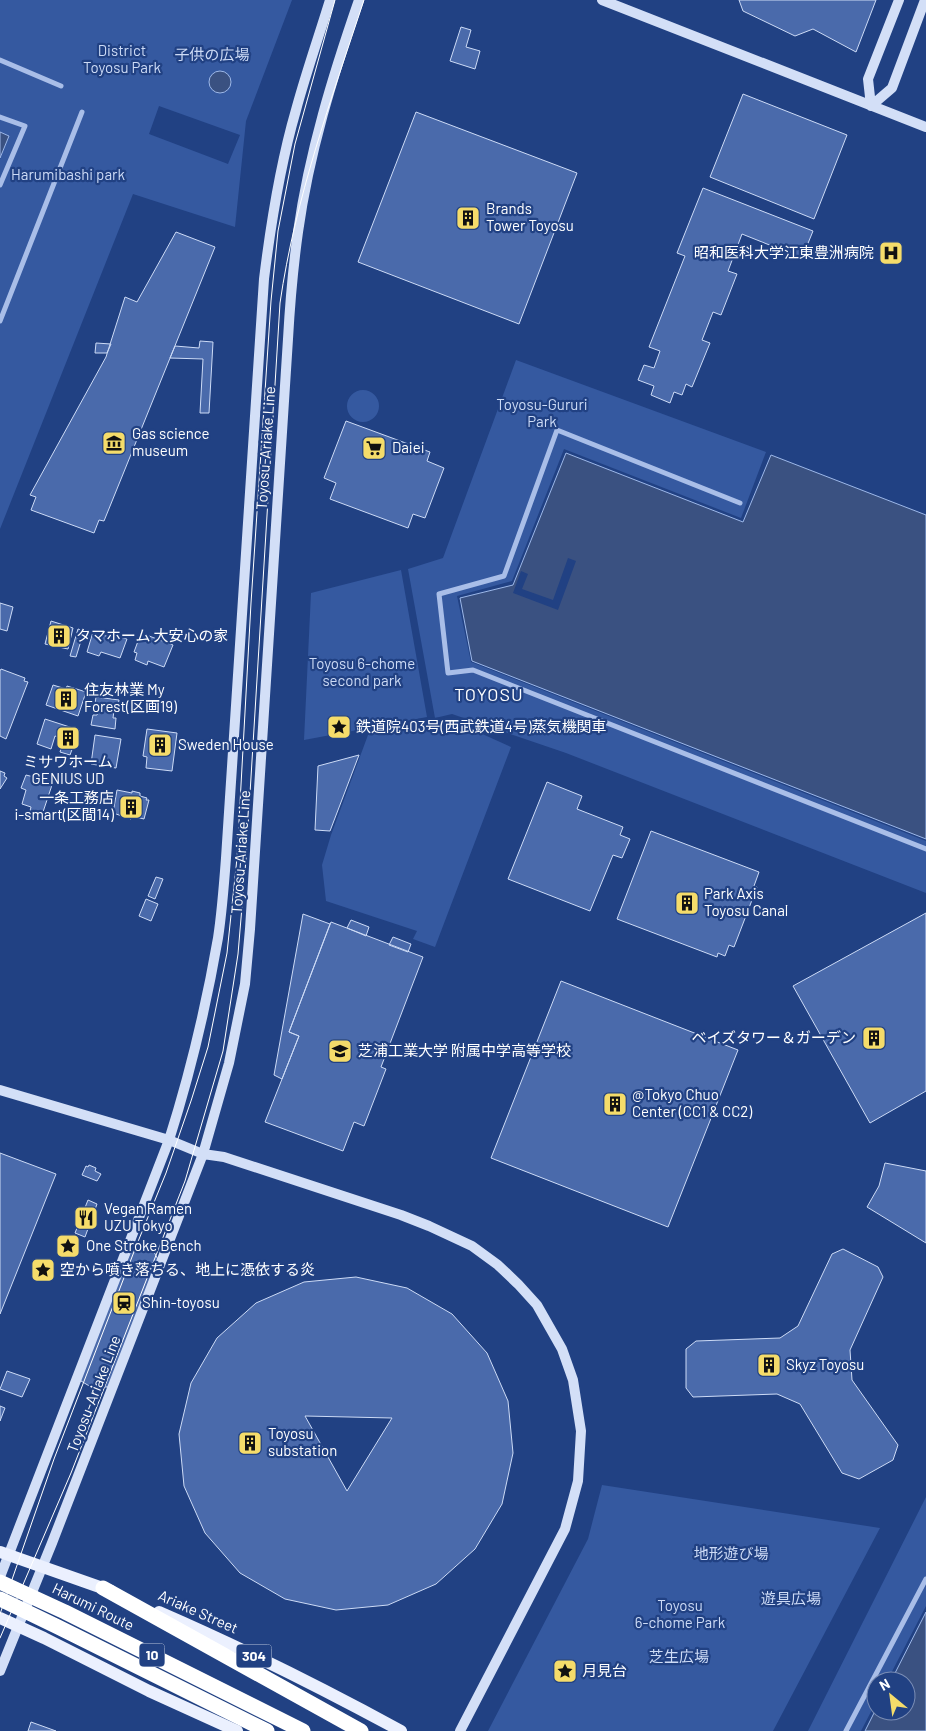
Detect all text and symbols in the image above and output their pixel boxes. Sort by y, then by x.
park label: District Toyosu Park [83,41,161,76]
park label: 子供の広場 [174,45,250,63]
park label: Harumibashi park [11,165,126,183]
place label: Brands Tower Toyosu [486,199,574,234]
building icon: Brands Tower Toyosu [455,205,481,231]
hospital icon: 昭和医科大学江東豊洲病院 [878,240,904,266]
place label: 昭和医科大学江東豊洲病院 [694,243,874,261]
street label: Toyosu-Ariake Line [252,385,278,510]
park label: Toyosu-Gururi Park [496,395,588,430]
place label: Gas science museum [132,424,210,459]
museum icon: Gas science museum [101,430,127,456]
supermarket icon: Daiei [361,435,387,461]
place label: Daiei [392,438,425,456]
building icon: タマホーム 大安心の家 [46,623,72,649]
place label: タマホーム 大安心の家 [76,626,229,644]
park label: Toyosu 6-chome second park [309,654,415,689]
place label: 住友林業 My Forest(区画19) [84,680,177,715]
district label: TOYOSU [454,683,524,705]
building icon: 住友林業 My Forest(区画19) [53,686,79,712]
place icon: 鉄道院403号(西武鉄道4号)蒸気機関車 [326,714,352,740]
place label: 鉄道院403号(西武鉄道4号)蒸気機関車 [356,717,607,735]
building icon: ミサワホーム GENIUS UD [55,725,81,751]
building icon: Sweden House [147,732,173,758]
place label: Sweden House [178,735,274,753]
place label: ミサワホーム GENIUS UD [23,752,113,787]
place label: 一条工務店 i-smart(区間14) [15,788,114,823]
street label: Toyosu-Ariake Line [227,789,253,914]
building icon: 一条工務店 i-smart(区間14) [118,794,144,820]
place label: Park Axis Toyosu Canal [704,884,788,919]
building icon: Park Axis Toyosu Canal [674,890,700,916]
building icon: ベイズタワー＆ガーデン [861,1025,887,1051]
place label: ベイズタワー＆ガーデン [691,1028,856,1046]
school or university icon: 芝浦工業大学 附属中学高等学校 [327,1038,353,1064]
place label: 芝浦工業大学 附属中学高等学校 [358,1041,571,1059]
place label: @Tokyo Chuo Center (CC1 & CC2) [632,1085,752,1120]
building icon: @Tokyo Chuo Center (CC1 & CC2) [602,1091,628,1117]
place label: Vegan Ramen UZU Tokyo [104,1199,192,1234]
restaurant icon: Vegan Ramen UZU Tokyo [73,1205,99,1231]
place icon: One Stroke Bench [55,1233,81,1259]
place label: One Stroke Bench [86,1236,202,1254]
place icon: 空から噴き落ちる、地上に憑依する炎 [30,1257,56,1283]
place label: 空から噴き落ちる、地上に憑依する炎 [60,1260,315,1278]
station icon: Shin-toyosu [111,1290,137,1316]
place label: Shin-toyosu [142,1293,220,1311]
street label: Toyosu-Ariake Line [62,1333,124,1455]
building icon: Skyz Toyosu [756,1352,782,1378]
place label: Skyz Toyosu [786,1355,864,1373]
place label: Toyosu substation [268,1424,337,1459]
building icon: Toyosu substation [237,1430,263,1456]
park label: 地形遊び場 [693,1544,769,1562]
street label: Harumi Route [50,1579,137,1634]
street label: Ariake Street [156,1586,241,1637]
park label: 遊具広場 [761,1589,821,1607]
park label: Toyosu 6-chome Park [635,1596,726,1631]
road number: 10 [140,1644,164,1666]
road number: 304 [236,1644,272,1668]
park label: 芝生広場 [649,1647,709,1665]
place icon: 月見台 [552,1658,578,1684]
place label: 月見台 [582,1661,627,1679]
north arrow [866,1671,916,1721]
text: N [876,1675,893,1694]

